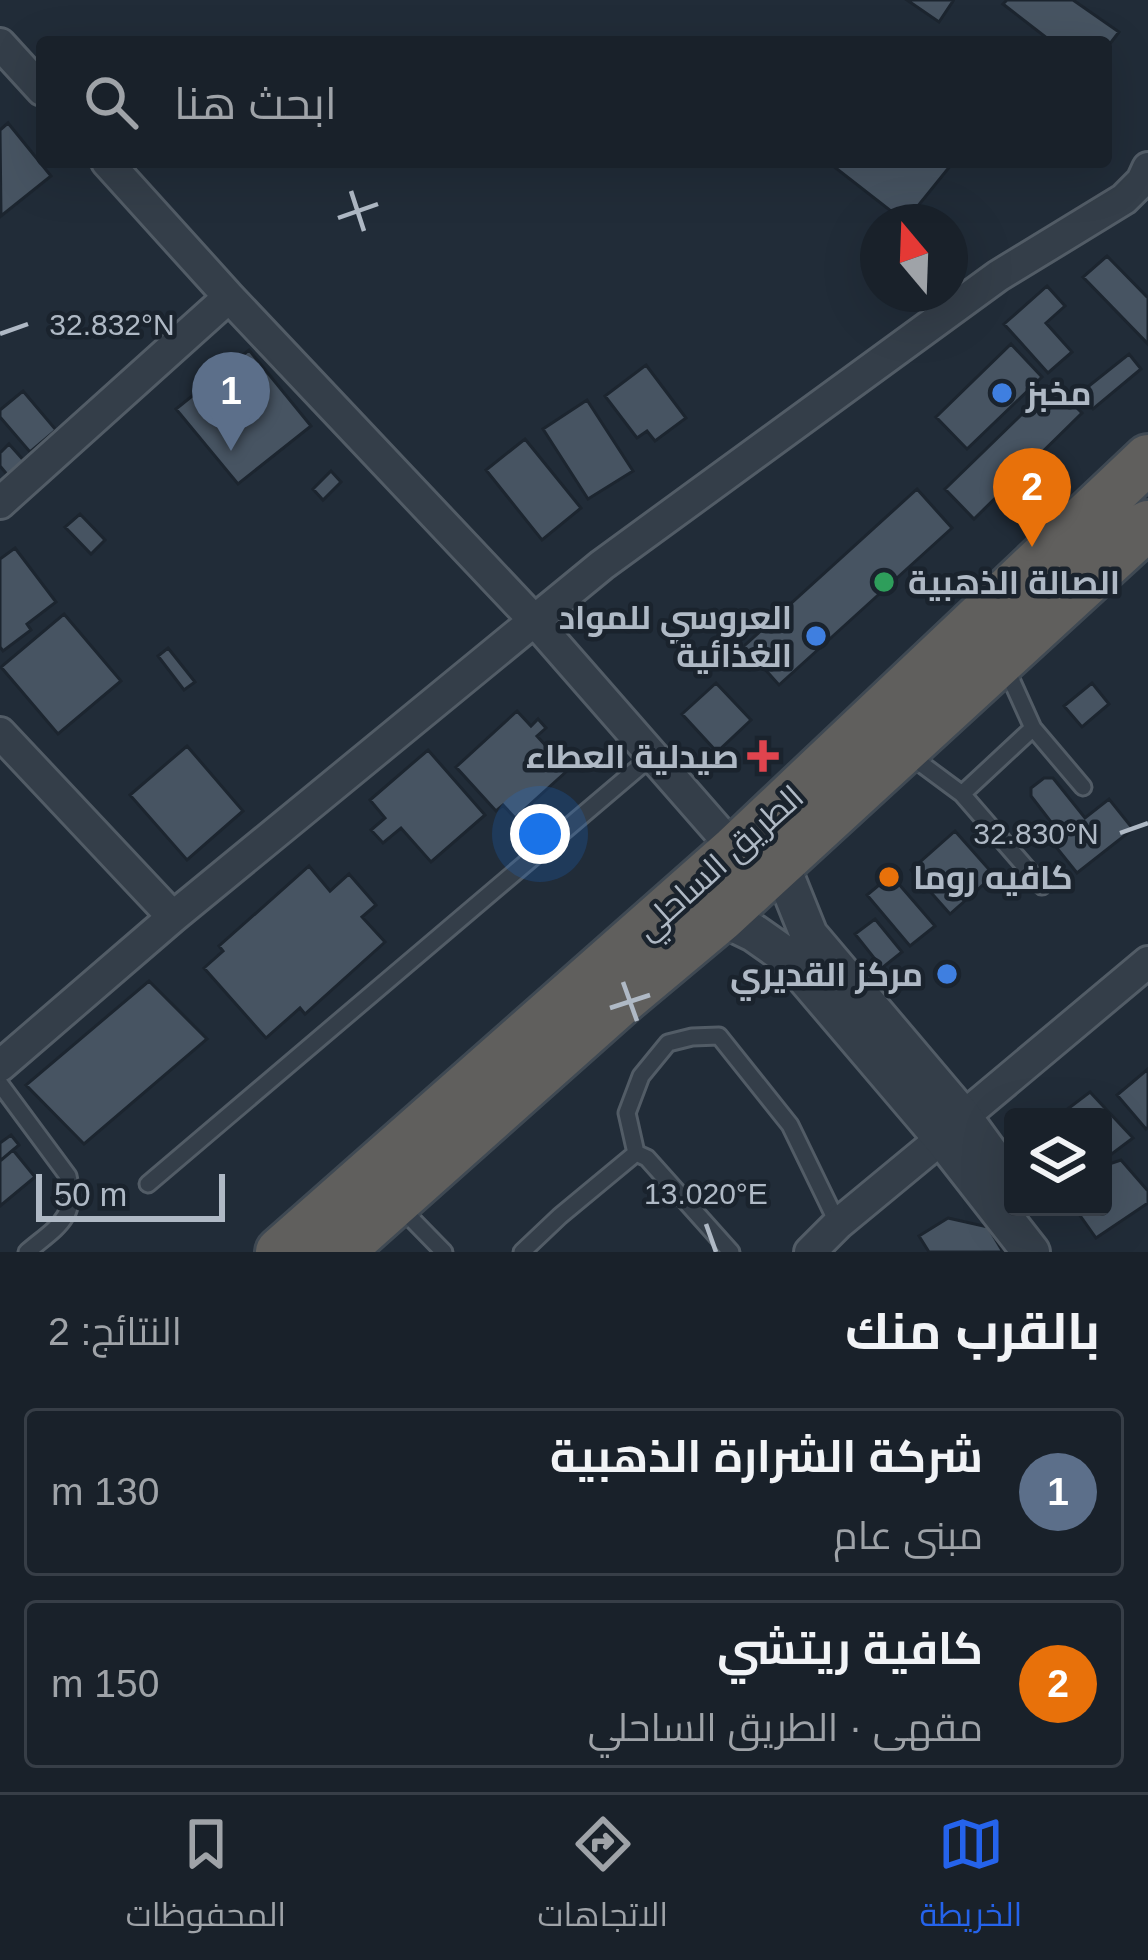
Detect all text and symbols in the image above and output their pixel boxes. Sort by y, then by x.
search box [36,36,1112,168]
icon: search [78,69,144,135]
text: ابحث هنا [174,78,337,129]
north arrow [860,204,968,312]
text: 32.832°N [49,308,175,341]
pin: 1 [192,352,270,451]
place label: مخبز [1025,375,1092,413]
marker: مخبز [989,380,1015,406]
pin: 2 [993,448,1071,547]
place label: الصالة الذهبية [908,564,1120,601]
marker: الصالة الذهبية [871,569,897,595]
place label: العروسي للمواد الغذائية [559,599,792,674]
marker: العروسي للمواد الغذائية [803,623,829,649]
place label: صيدلية العطاء [526,738,739,775]
marker: صيدلية العطاء [750,743,776,769]
street label: الطريق الساحلي [628,778,815,952]
your location [510,804,570,864]
text: 32.830°N [973,817,1099,850]
place label: كافيه روما [913,859,1073,897]
marker: كافيه روما [876,864,902,890]
place label: مركز القديري [730,956,923,1001]
marker: مركز القديري [934,961,960,987]
map controls [1004,1108,1112,1216]
button: layers [1004,1108,1112,1216]
scale bar [36,1168,225,1221]
text: 50 m [54,1176,127,1213]
text: 13.020°E [644,1177,768,1210]
text: بالقرب منك [845,1303,1100,1360]
text: النتائج: 2 [48,1310,182,1353]
text: شركة الشرارة الذهبية [550,1431,983,1482]
text: 130 m [51,1470,159,1513]
text: 1 [1047,1470,1069,1513]
text: مبنى عام [833,1514,983,1557]
text: كافية ريتشي [717,1623,983,1674]
text: 150 m [51,1662,159,1705]
text: 2 [1047,1662,1069,1705]
text: مقهى · الطريق الساحلي [588,1706,983,1749]
tab: المحفوظات [126,1811,286,1945]
tab: الاتجاهات [538,1811,668,1945]
tab: الخريطة [919,1811,1022,1945]

